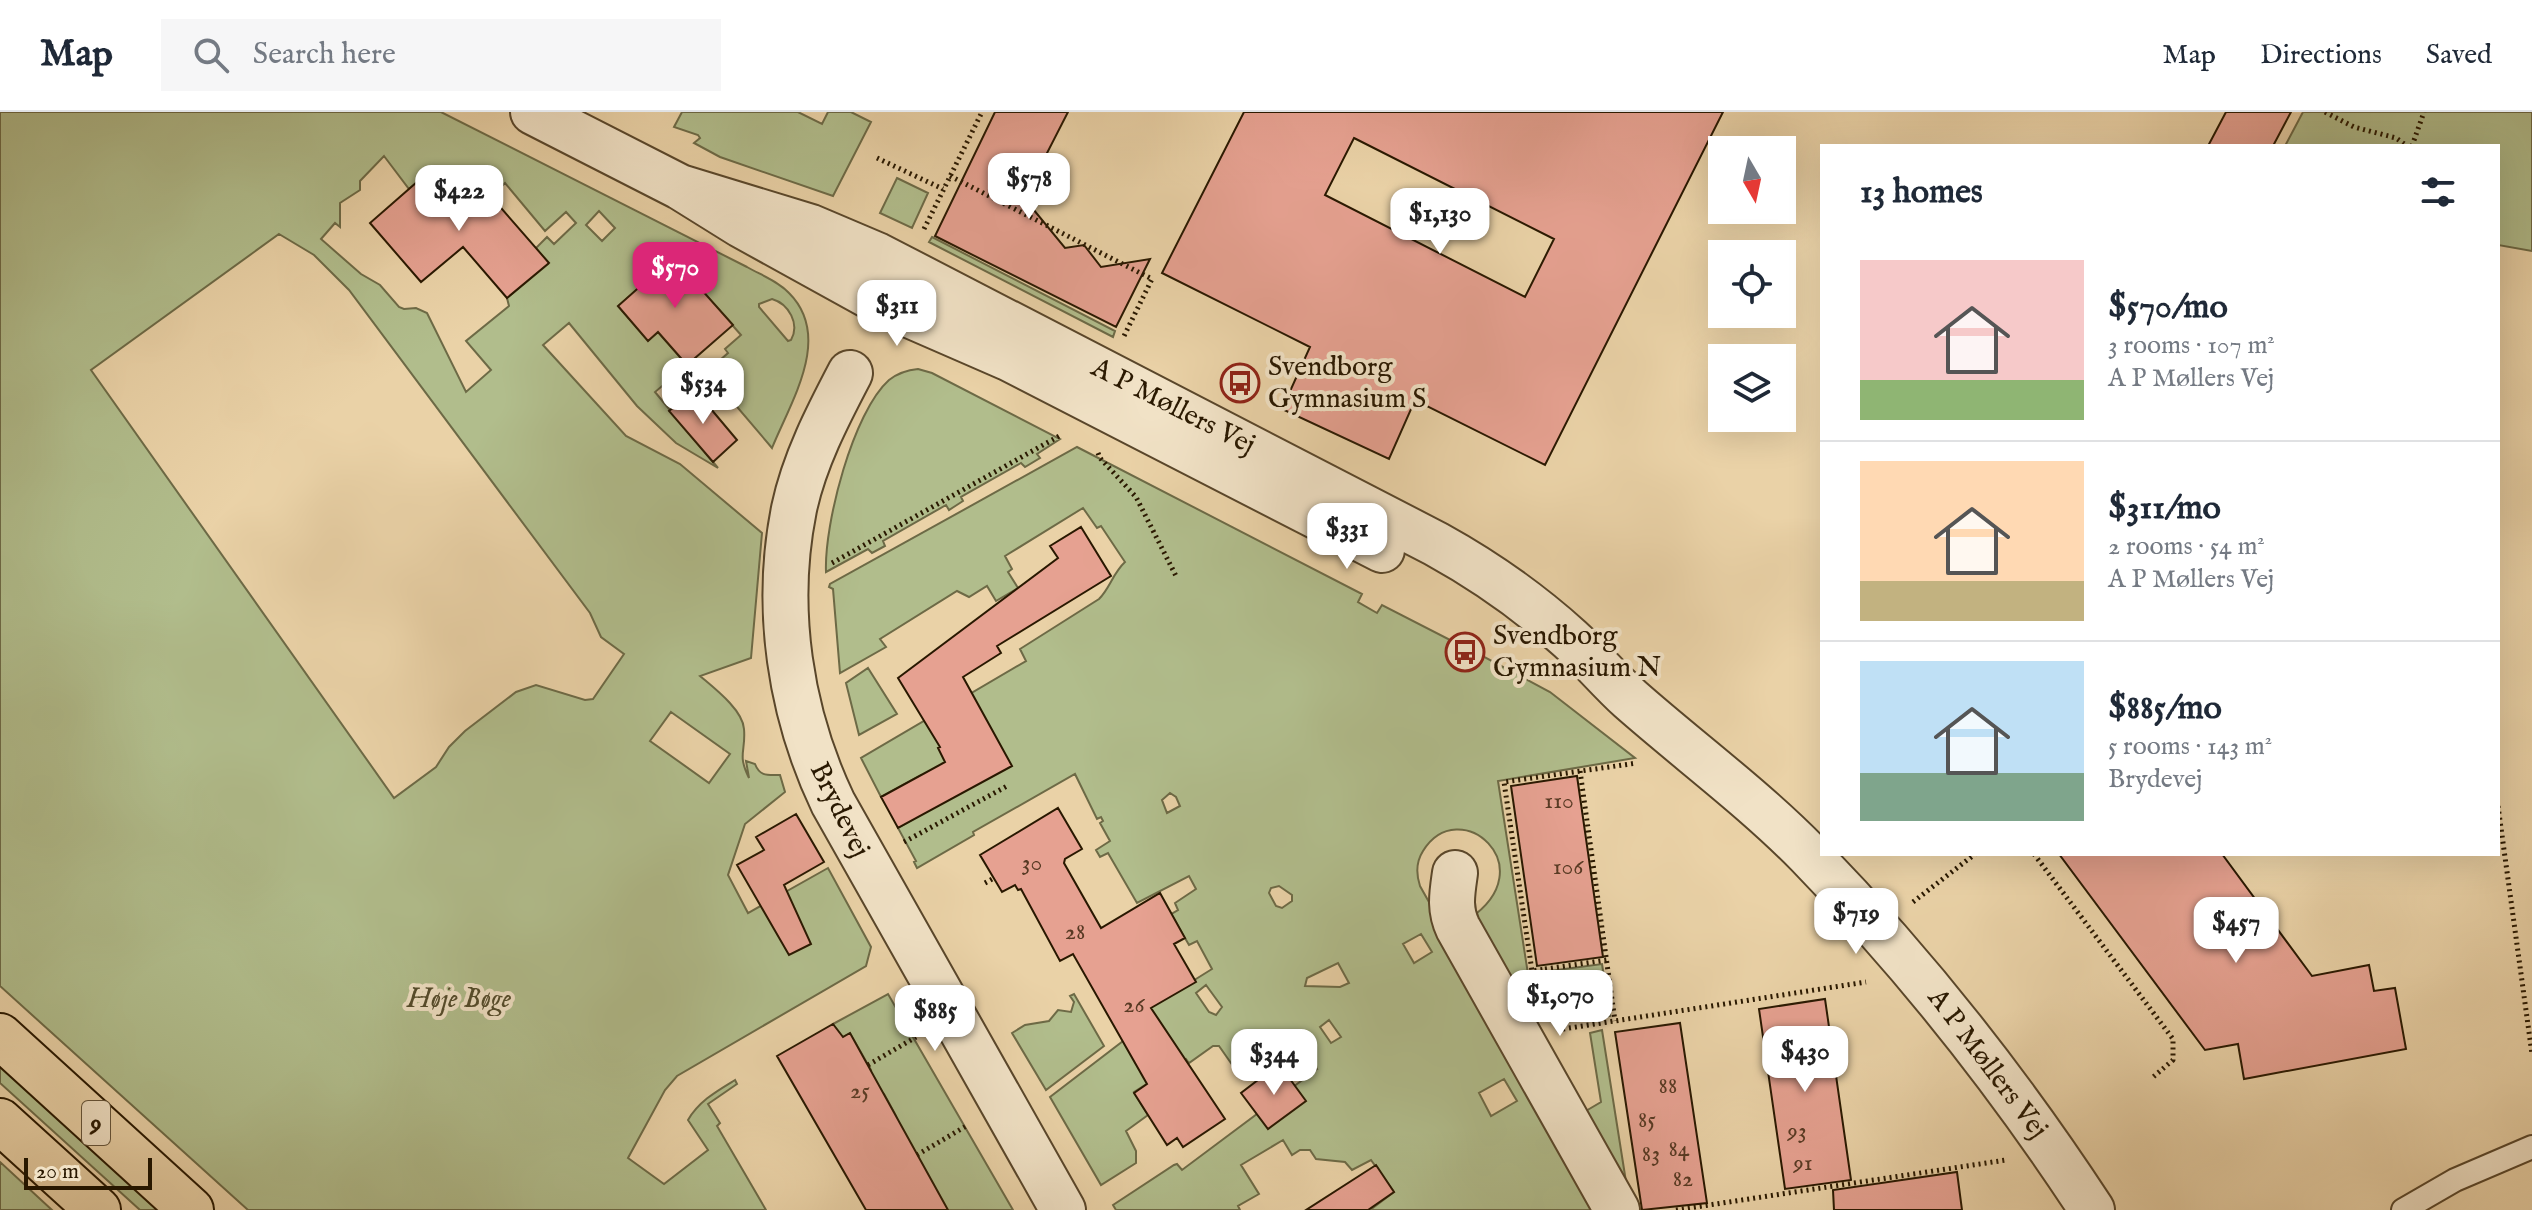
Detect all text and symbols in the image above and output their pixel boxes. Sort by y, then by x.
search box [161,19,721,91]
text: Map [40,31,113,79]
icon: search [189,33,233,77]
text: Search here [253,36,396,74]
text: Map [2162,38,2216,73]
text: Directions [2260,38,2382,73]
text: Saved [2426,38,2492,73]
north arrow [1708,136,1796,224]
map controls [1708,136,1796,432]
pin: $578 [982,153,1076,221]
text: $578 [1006,162,1052,195]
pin: $422 [412,165,506,233]
icon: filters [2416,170,2460,214]
text: 13 homes [1860,171,1983,214]
text: $422 [433,174,485,207]
pin: $1,130 [1375,188,1505,256]
text: $1,130 [1408,197,1472,230]
button: locate [1708,240,1796,328]
pin: $570 [628,242,722,310]
text: $570 [651,251,699,284]
pin: $311 [850,280,944,348]
text: $570/mo [2108,286,2228,329]
text: $311 [875,289,919,322]
icon: home [1924,292,2020,388]
text: 3 rooms · 107 m² [2108,329,2275,362]
button: layers [1708,344,1796,432]
street label: A P Møllers Vej [1084,350,1261,463]
place label: Svendborg Gymnasium S [1268,350,1426,417]
pin: $534 [656,358,750,426]
bus stop icon: Svendborg Gymnasium S [1219,362,1261,404]
text: A P Møllers Vej [2108,362,2274,395]
text: $534 [680,367,726,400]
text: $311/mo [2108,487,2221,530]
icon: home [1924,493,2020,589]
pin: $331 [1300,503,1394,571]
text: $331 [1325,512,1369,545]
text: 2 rooms · 54 m² [2108,530,2265,563]
text: A P Møllers Vej [2108,563,2274,596]
place label: Svendborg Gymnasium N [1493,619,1661,686]
bus stop icon: Svendborg Gymnasium N [1444,631,1486,673]
text: $885/mo [2108,687,2222,730]
icon: home [1924,693,2020,789]
text: 5 rooms · 143 m² [2108,730,2272,763]
street label: Brydevej [801,757,877,863]
text: Brydevej [2108,763,2202,796]
house number: 110 [1544,786,1574,817]
house number: 30 [1022,848,1042,879]
house number: 106 [1553,852,1584,883]
pin: $719 [1809,888,1903,956]
text: $719 [1832,897,1880,930]
pin: $457 [2189,897,2283,965]
text: $457 [2212,906,2260,939]
house number: 28 [1065,917,1085,948]
pin: $1,070 [1495,970,1625,1038]
text: $1,070 [1526,979,1594,1012]
street label: A P Møllers Vej [1919,981,2055,1146]
park label: Høje Bøge [406,982,512,1017]
pin: $885 [888,985,982,1053]
house number: 26 [1123,990,1146,1021]
text: $885 [913,994,957,1027]
pin: $430 [1758,1026,1852,1094]
pin: $344 [1227,1029,1321,1097]
text: $430 [1780,1035,1830,1068]
text: $344 [1249,1038,1299,1071]
house number: 88 [1659,1071,1677,1102]
house number: 25 [850,1076,870,1107]
road number: 9 [82,1101,110,1145]
house number: 85 [1638,1105,1656,1136]
house number: 93 [1786,1116,1807,1147]
house number: 84 [1668,1134,1690,1165]
house number: 83 [1642,1139,1660,1170]
house number: 91 [1792,1148,1813,1179]
scale bar [24,1154,152,1190]
text: 20 m [36,1158,79,1186]
house number: 82 [1673,1164,1693,1195]

